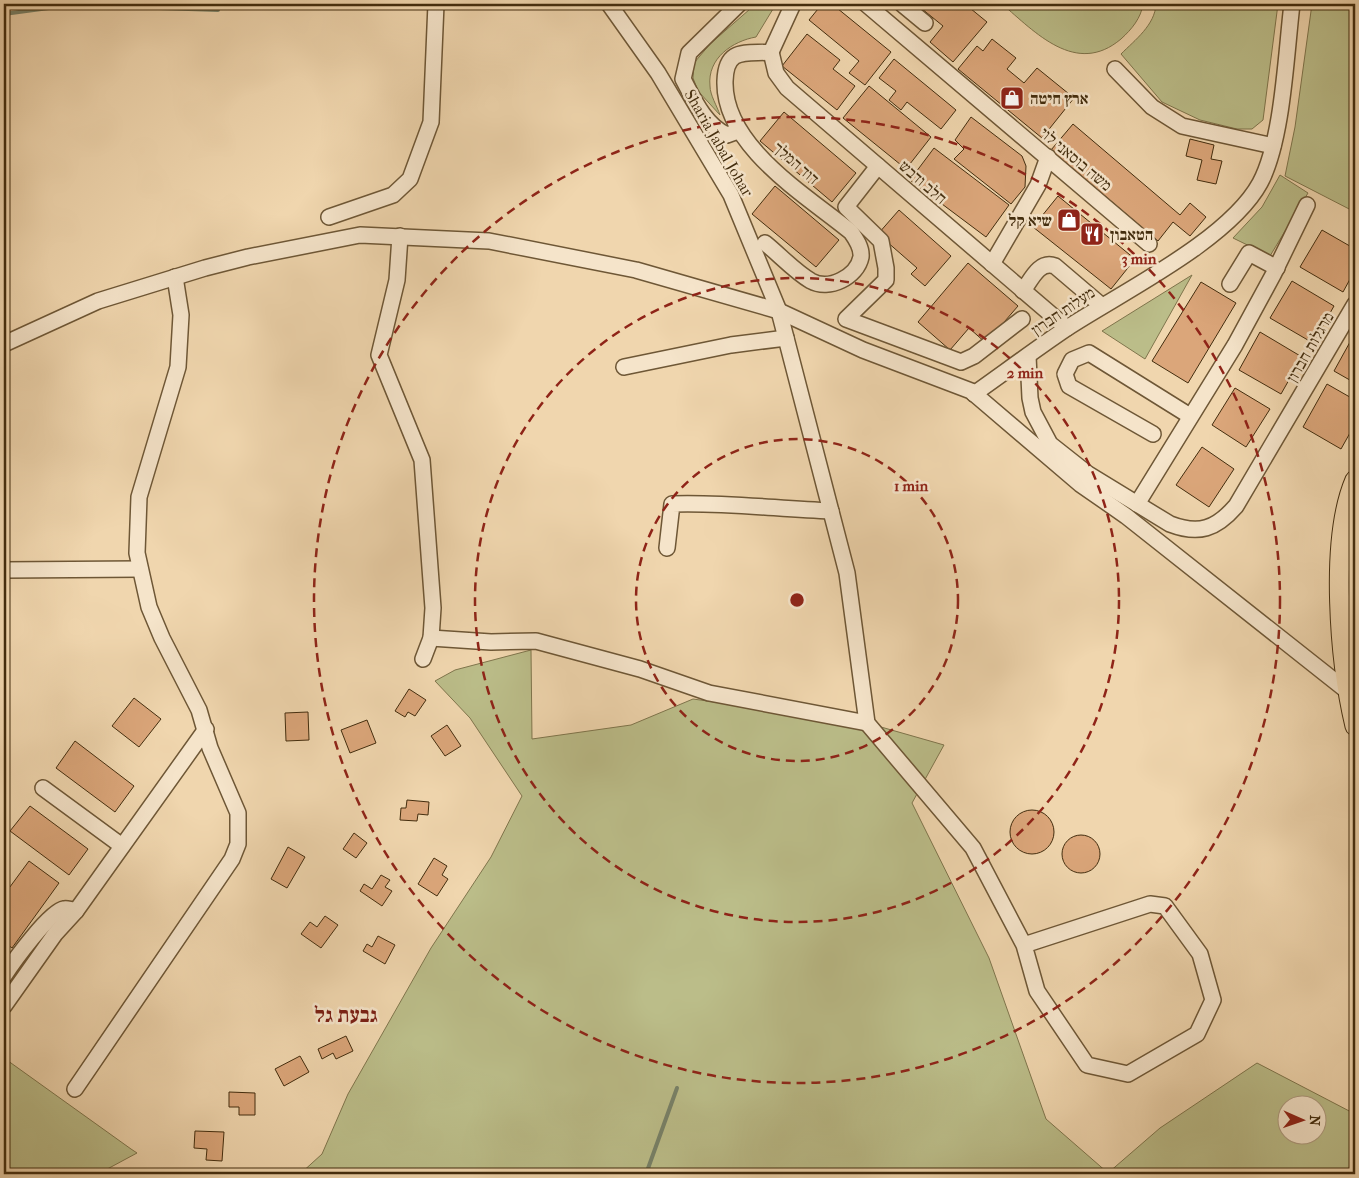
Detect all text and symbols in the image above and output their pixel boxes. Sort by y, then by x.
shop icon: ארץ חיטה [999,85,1025,111]
street label: Sharia Jabal Johar [681,86,757,200]
place label: ארץ חיטה [1030,89,1089,108]
street label: משה בוסאני לוי [1036,123,1116,195]
street label: דוד המלך [769,138,823,188]
street label: חלב ודבש [895,156,951,208]
shop icon: שיא קל [1056,207,1082,233]
place label: שיא קל [1008,211,1052,230]
restaurant icon: הטאבון [1079,221,1105,247]
place label: הטאבון [1110,225,1153,244]
text: 3 min [1122,250,1157,268]
street label: מעלות חברון [1028,283,1098,339]
street label: מרגלות חברון [1282,309,1338,385]
text: 2 min [1007,364,1044,382]
text: 1 min [894,477,928,495]
centre of rings [788,591,806,609]
district label: גבעת גל [314,1003,378,1027]
north arrow [1276,1096,1326,1146]
text: N [1306,1115,1323,1126]

